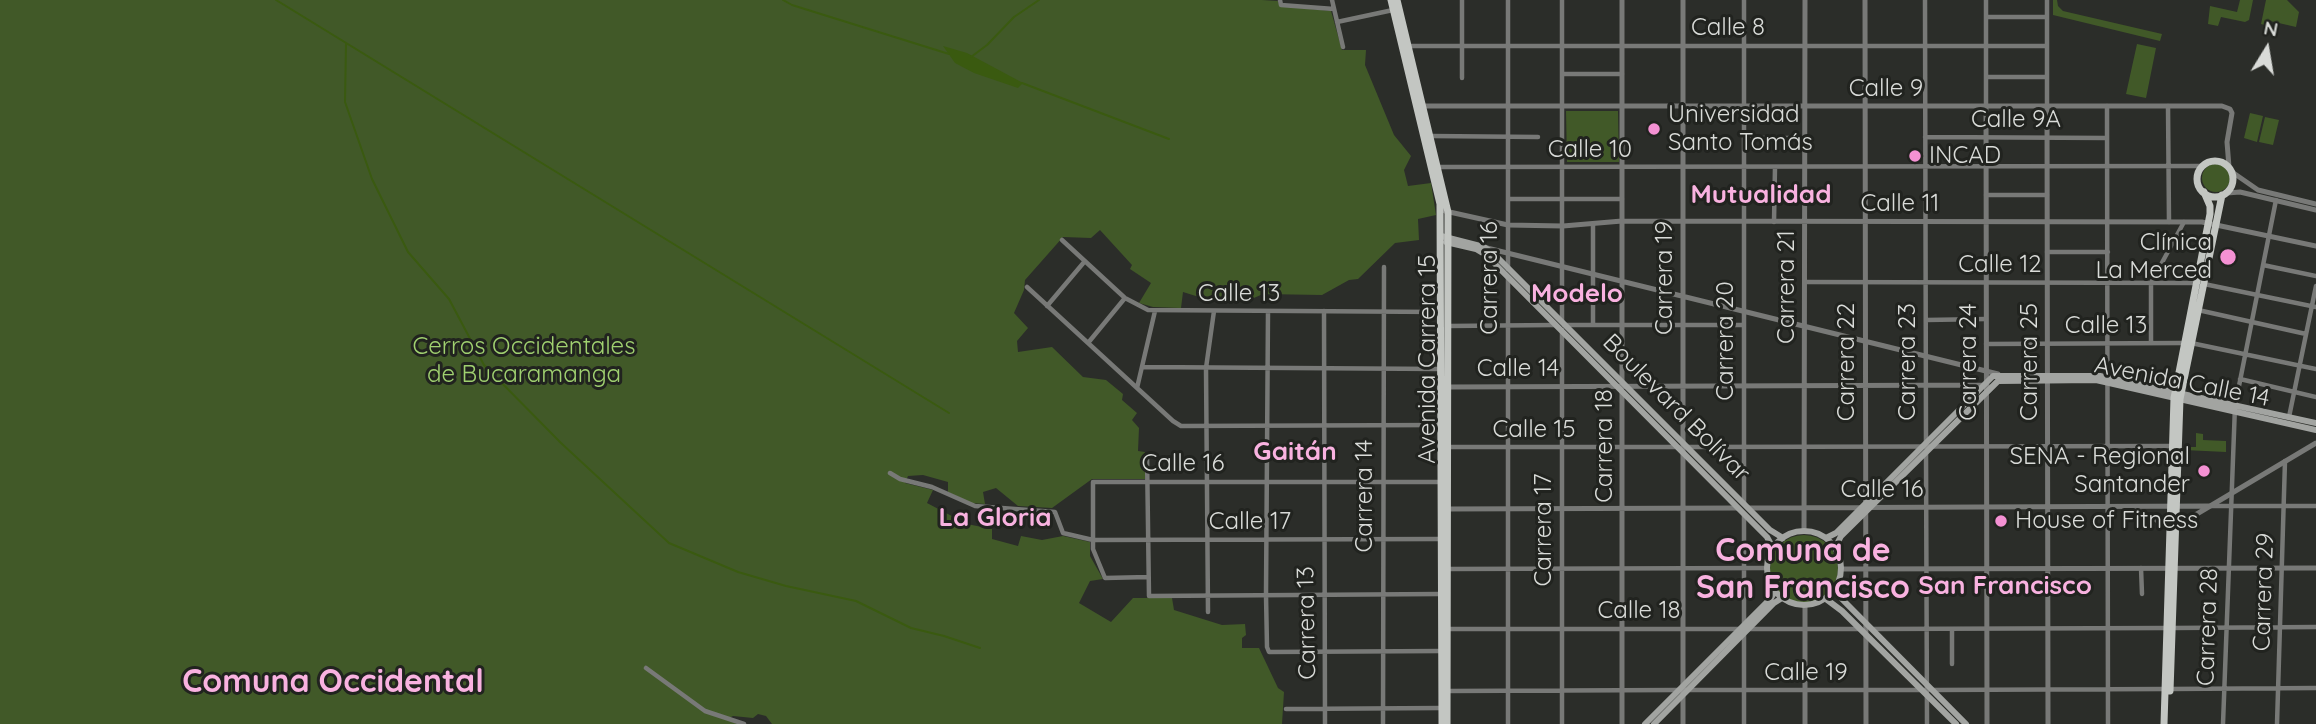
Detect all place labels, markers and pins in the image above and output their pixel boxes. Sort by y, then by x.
place label: Universidad Santo Tomás [1668,101,1813,157]
marker: Universidad Santo Tomás [1646,121,1662,137]
place label: INCAD [1929,142,2001,170]
marker: INCAD [1907,148,1923,164]
place label: Clínica La Merced [2095,229,2212,285]
marker: Clínica La Merced [2218,247,2238,267]
place label: SENA - Regional Santander [2009,443,2190,499]
marker: SENA - Regional Santander [2196,463,2212,479]
place label: House of Fitness [2015,507,2198,535]
marker: House of Fitness [1993,513,2009,529]

